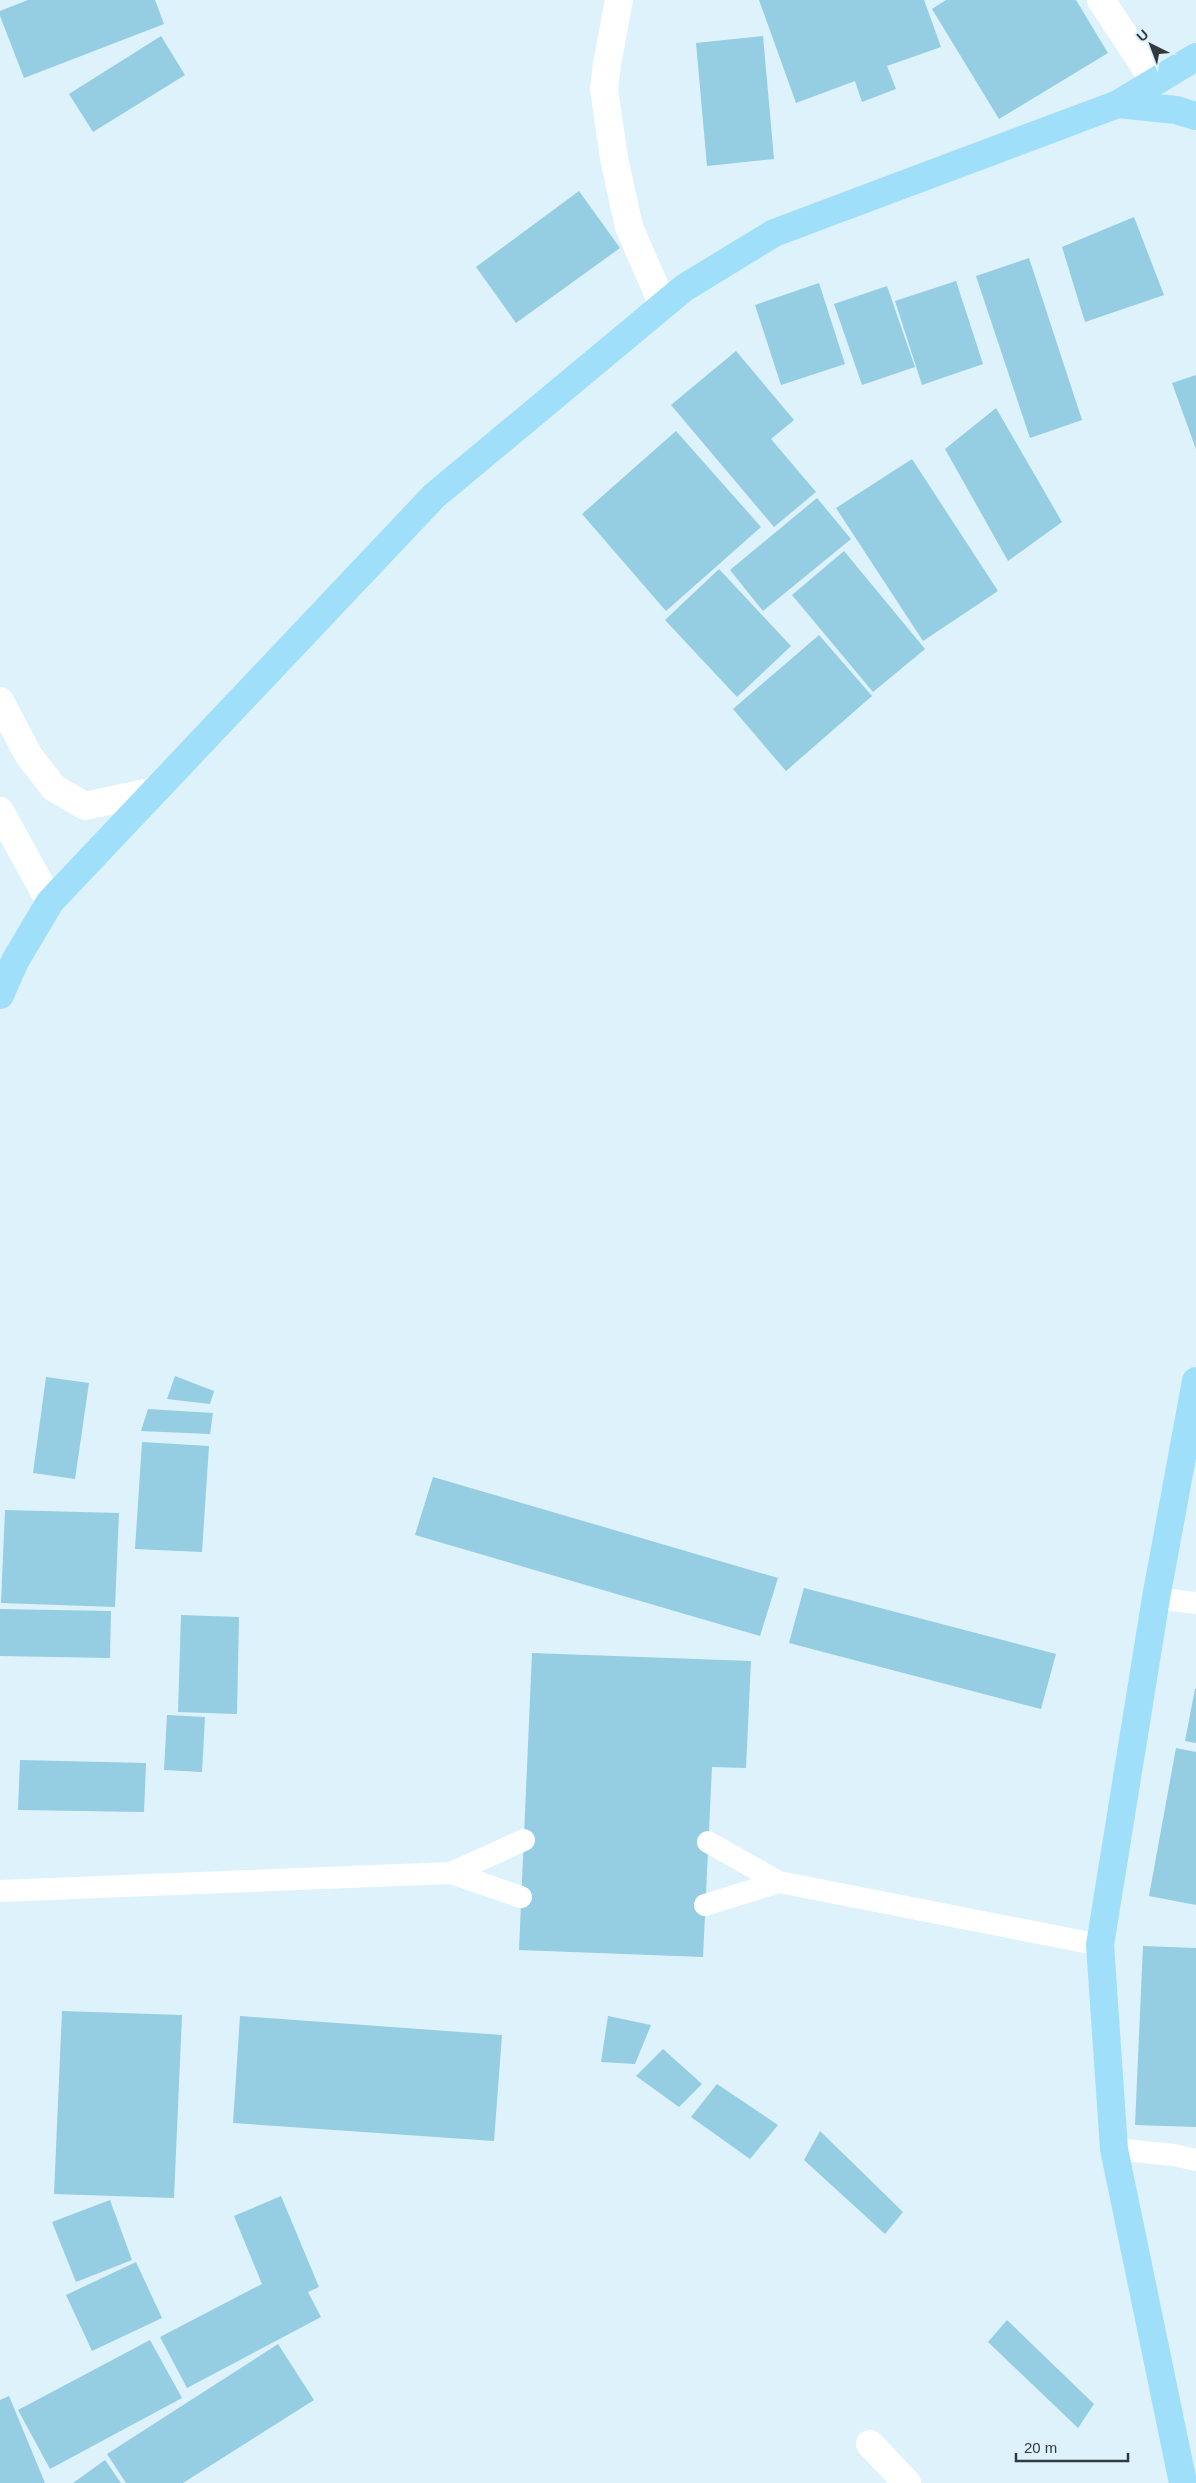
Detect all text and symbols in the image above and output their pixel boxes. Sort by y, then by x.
north arrow [1126,20,1176,70]
text: U [1133,26,1151,45]
scale bar [1016,2430,1128,2462]
text: 20 m [1024,2439,1057,2456]

